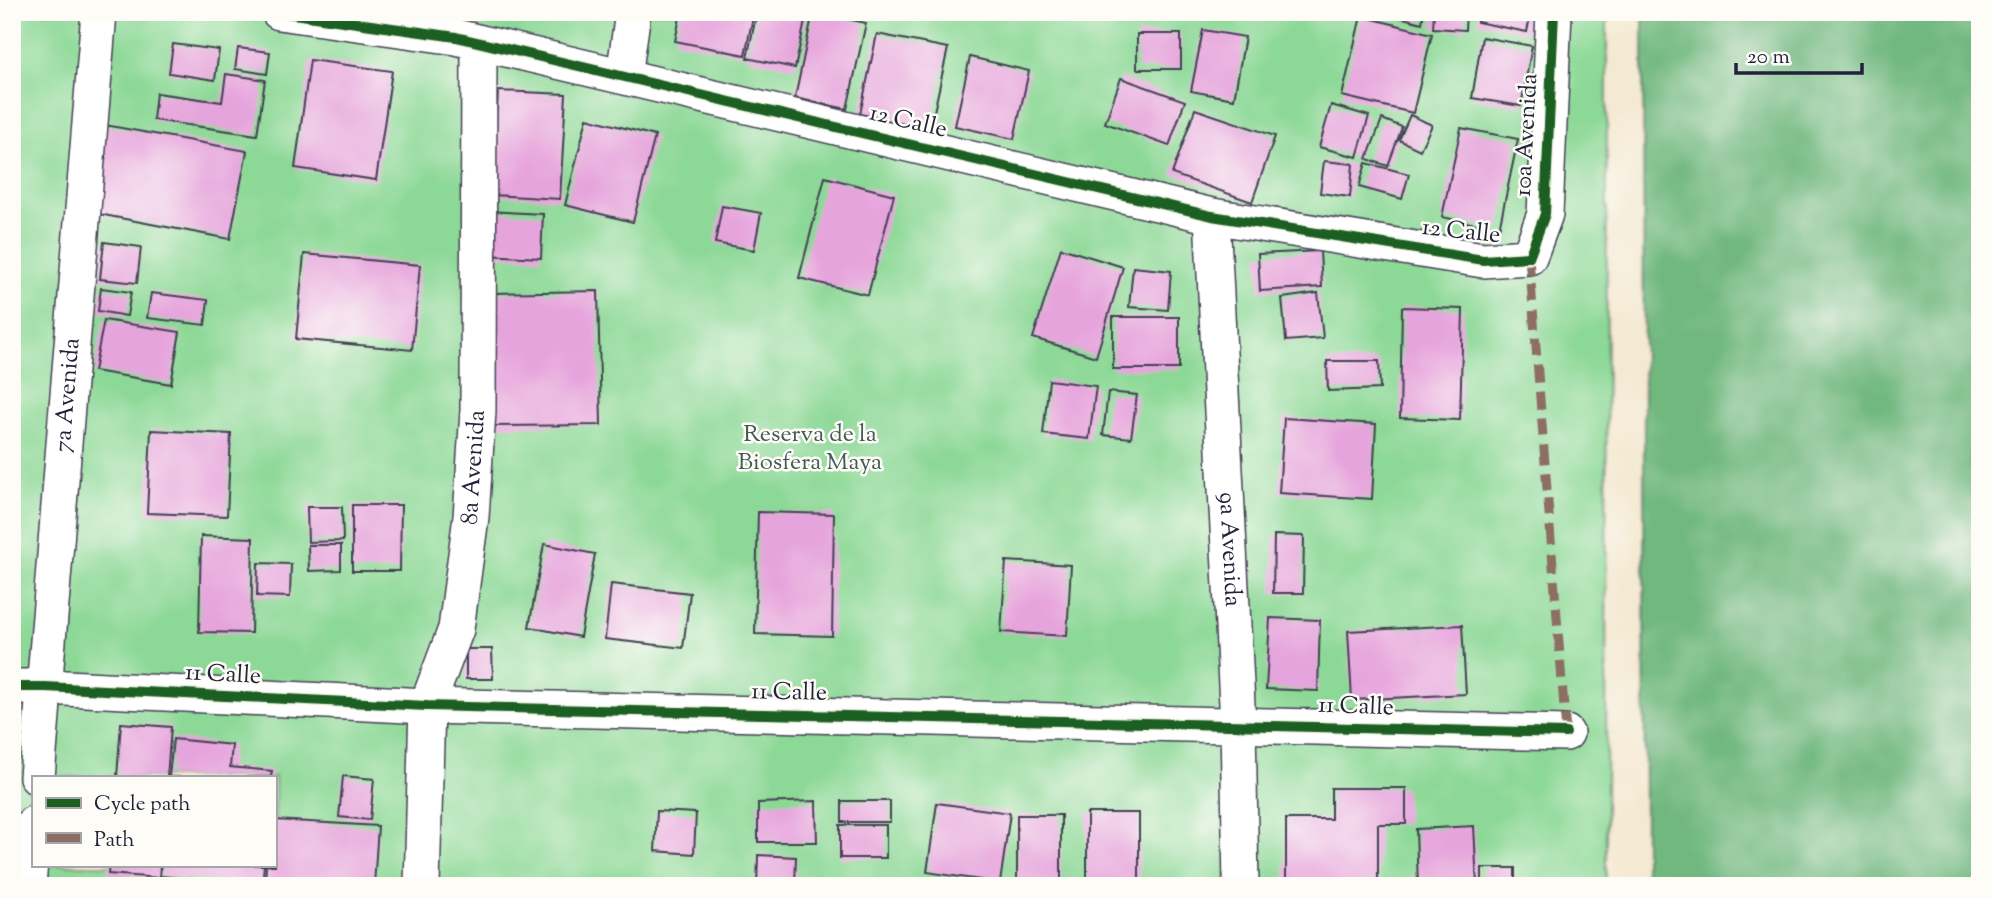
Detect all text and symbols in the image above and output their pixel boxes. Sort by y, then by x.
scale bar [1736,32,1862,76]
text: 20 m [1747,43,1790,73]
street label: 10a Avenida [1507,72,1547,198]
street label: 12 Calle [866,97,950,147]
street label: 12 Calle [1420,211,1502,253]
street label: 7a Avenida [46,337,90,454]
street label: 8a Avenida [453,409,495,527]
park label: Reserva de la Biosfera Maya [738,418,882,480]
street label: 9a Avenida [1209,491,1249,608]
street label: 11 Calle [184,656,262,694]
street label: 11 Calle [751,675,827,711]
street label: 11 Calle [1318,689,1394,725]
legend [32,776,276,866]
text: Cycle path [94,790,191,820]
text: Path [94,826,135,856]

